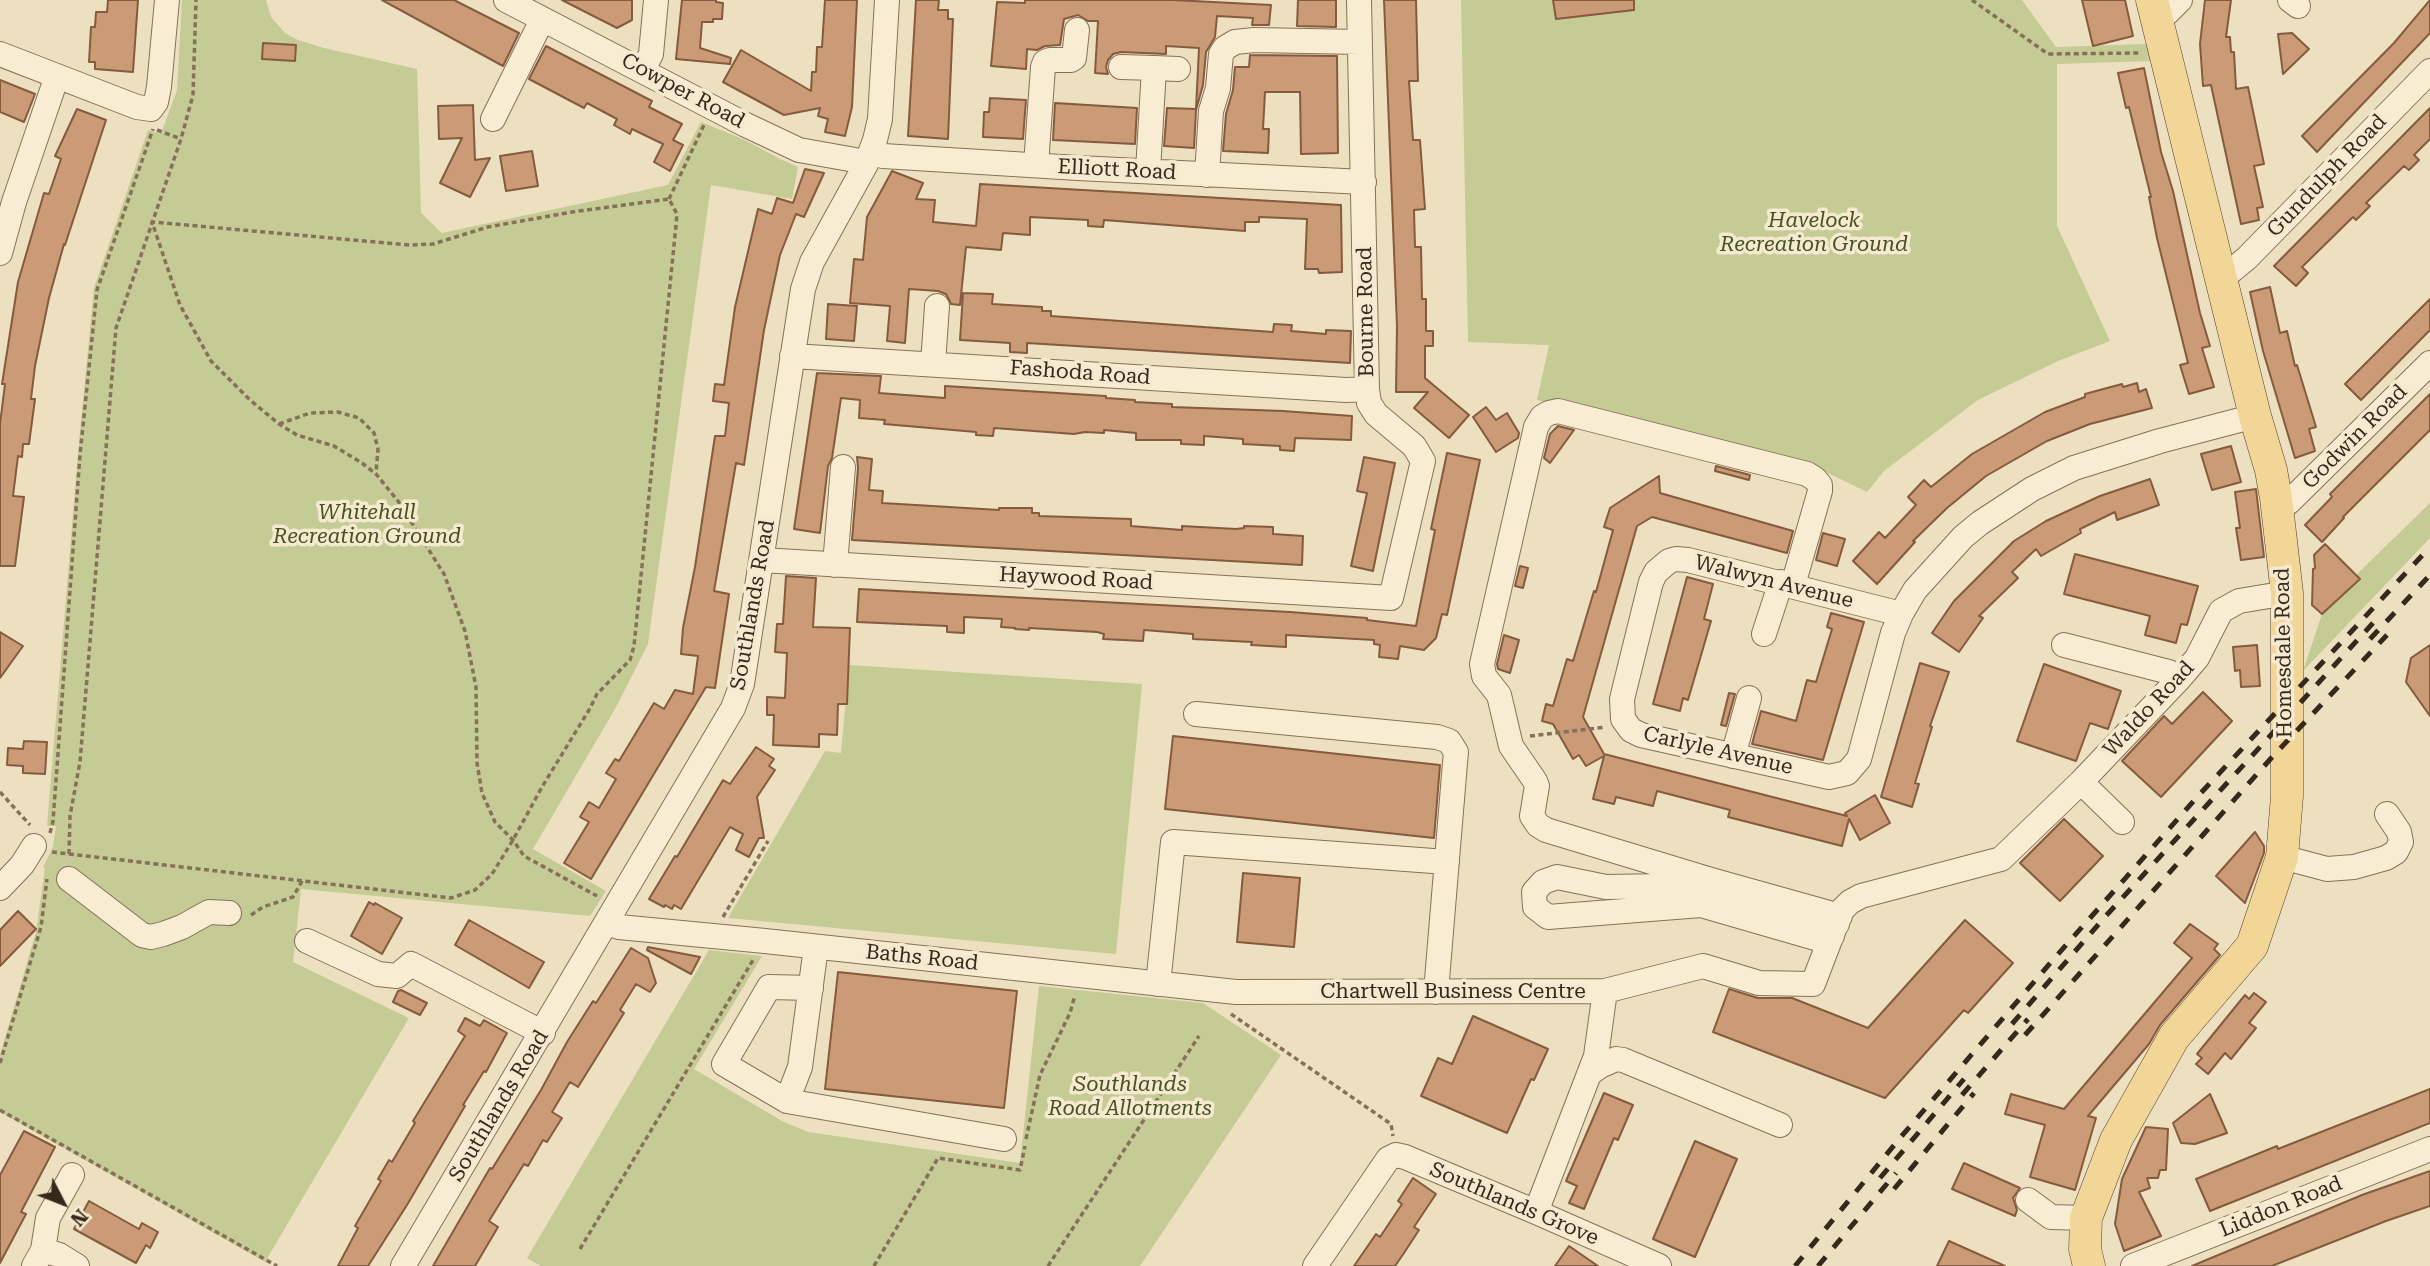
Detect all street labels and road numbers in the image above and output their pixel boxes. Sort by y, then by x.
street label: Cowper Road [617,48,749,134]
street label: Gundulph Road [2262,109,2392,243]
street label: Elliott Road [1057,154,1177,186]
street label: Bourne Road [1352,246,1380,378]
street label: Fashoda Road [1009,356,1151,390]
street label: Godwin Road [2297,379,2413,495]
street label: Southlands Road [726,518,780,692]
street label: Walwyn Avenue [1692,550,1856,614]
street label: Haywood Road [998,562,1154,596]
street label: Homesdale Road [2270,568,2298,738]
street label: Waldo Road [2098,656,2200,762]
street label: Carlyle Avenue [1641,722,1795,780]
street label: Baths Road [864,940,980,976]
street label: Chartwell Business Centre [1320,979,1586,1005]
street label: Southlands Road [444,1026,554,1186]
street label: Southlands Grove [1426,1157,1602,1251]
street label: Liddon Road [2216,1171,2346,1243]

